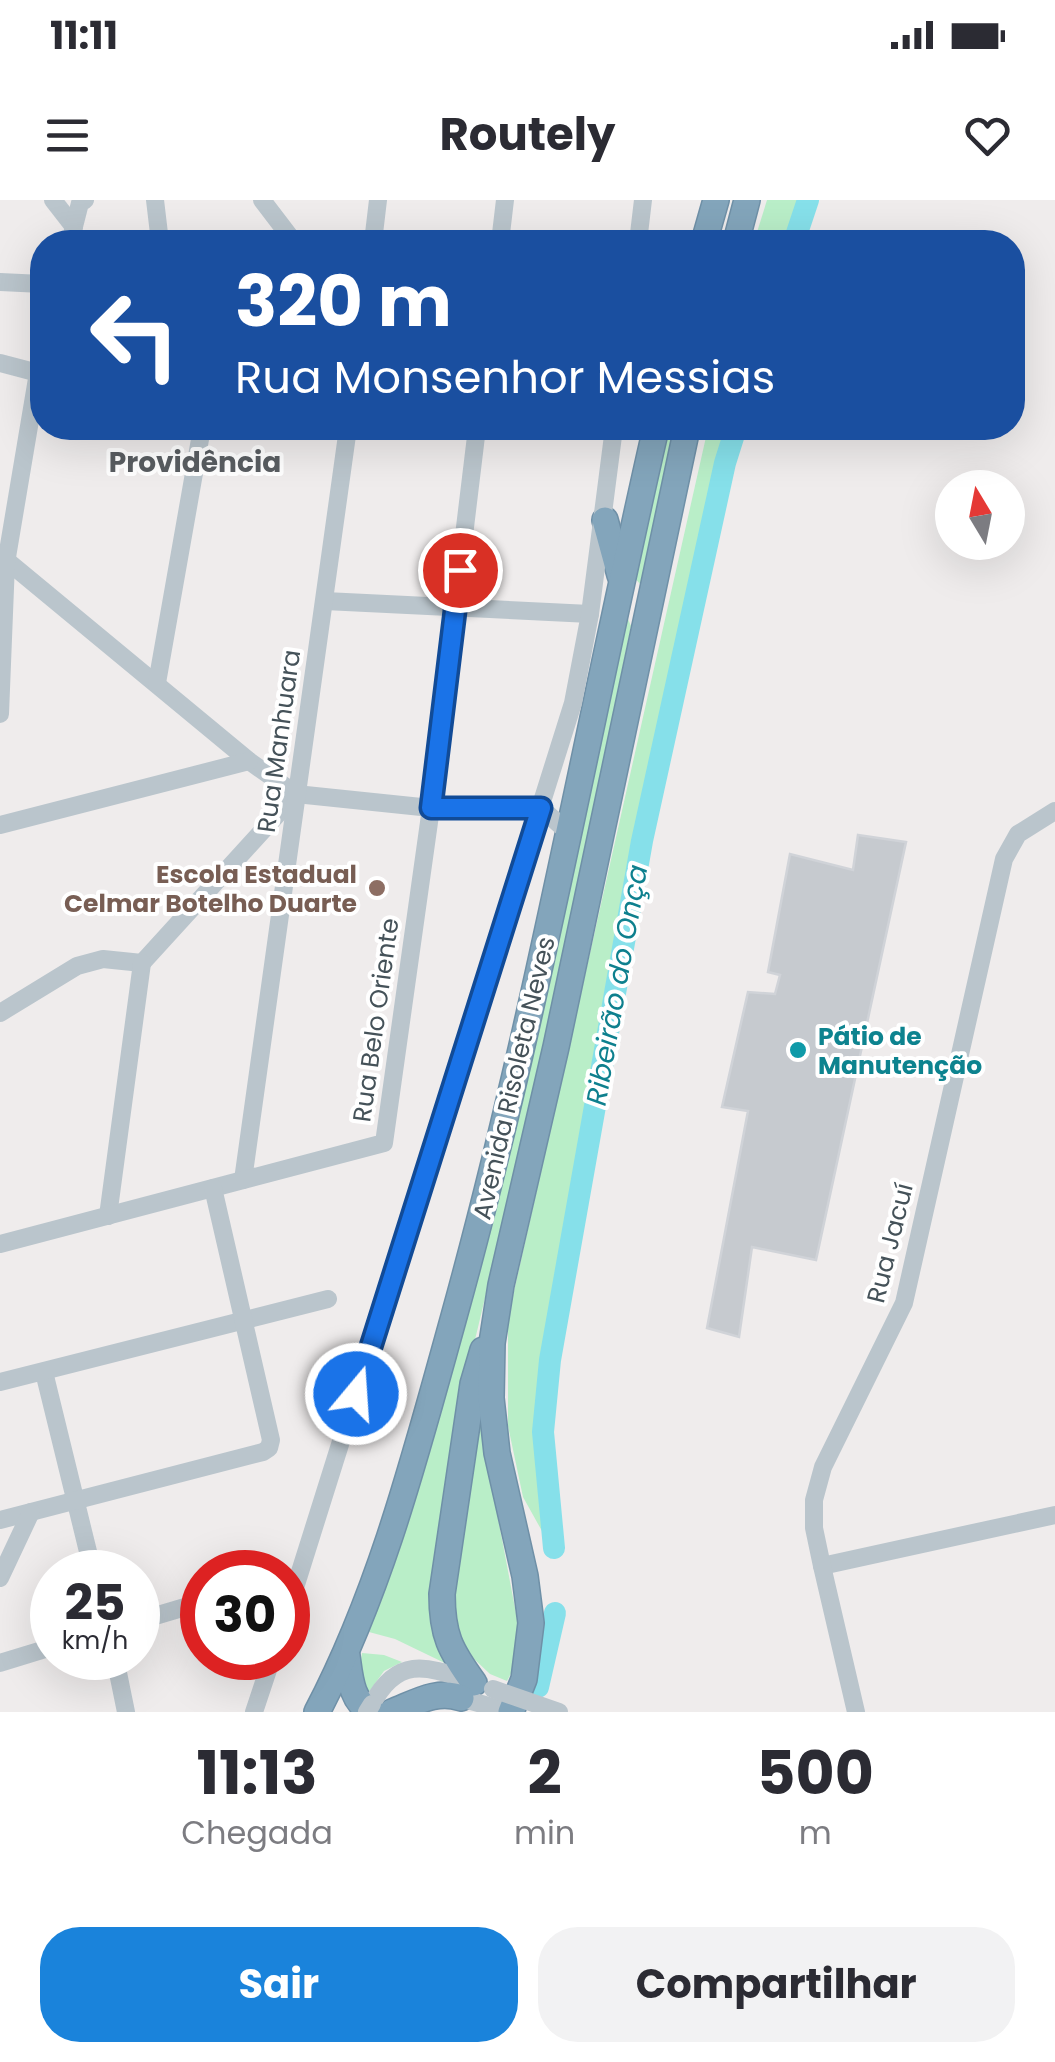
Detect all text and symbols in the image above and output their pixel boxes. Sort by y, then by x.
text: 11:11 [50,9,118,62]
text: Routely [439,103,616,166]
icon: menu [40,108,95,163]
icon: heart [960,108,1015,163]
text: 320 m [235,252,452,351]
icon: left [70,270,200,400]
text: Rua Monsenhor Messias [235,346,775,409]
district label: Providência [109,443,281,482]
north arrow [935,470,1025,560]
map controls [935,470,1025,560]
pin [418,528,503,613]
icon: arrive [433,543,488,598]
street label: Rua Manhuara [249,647,309,835]
place label: Escola Estadual Celmar Botelho Duarte [64,857,357,921]
water label: Ribeirão do Onça [577,862,657,1108]
marker: Escola Estadual Celmar Botelho Duarte [366,877,388,899]
street label: Rua Belo Oriente [344,916,408,1124]
street label: Avenida Risoleta Neves [464,933,564,1223]
place label: Pátio de Manutenção [818,1019,982,1083]
marker: Pátio de Manutenção [787,1039,809,1061]
street label: Rua Jacuí [858,1179,922,1307]
position arrow [304,1342,408,1446]
speed limit sign: 30 [180,1550,310,1680]
text: 25 [64,1567,126,1638]
text: km/h [62,1623,128,1658]
text: 11:13 [196,1731,318,1815]
text: 2 [528,1731,562,1815]
text: 500 [757,1731,874,1815]
text: Chegada [181,1810,333,1855]
text: min [514,1810,575,1855]
text: m [799,1810,832,1855]
button: Sair [40,1927,518,2042]
button: Compartilhar [538,1927,1015,2042]

